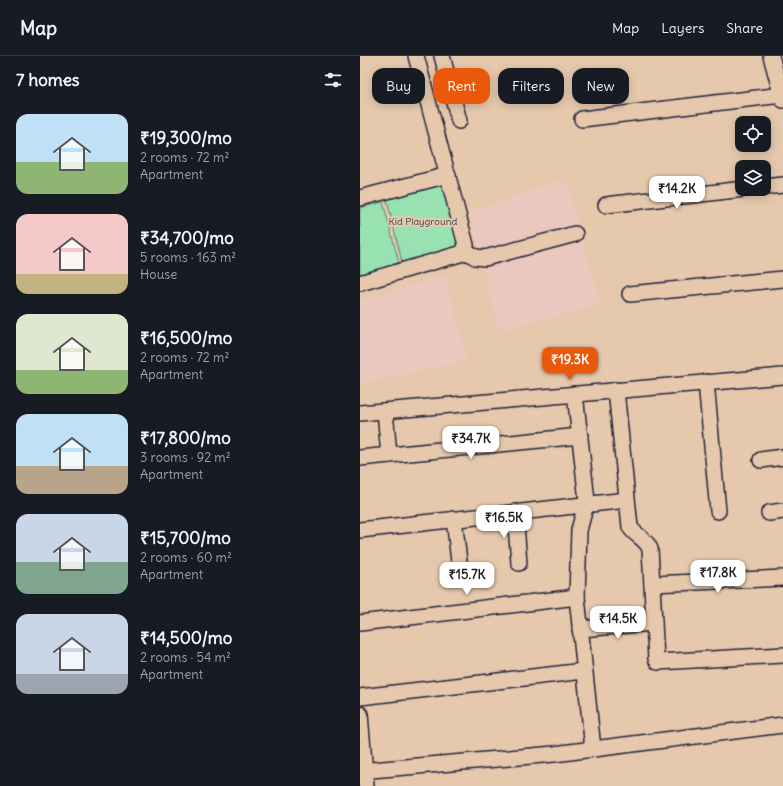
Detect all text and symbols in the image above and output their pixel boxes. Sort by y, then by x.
text: Map [20,16,57,40]
text: Map [612,19,639,37]
text: Layers [661,19,704,37]
text: Share [726,19,763,37]
chip: Buy [372,68,425,104]
chip: Rent [433,68,490,104]
chip: Filters [498,68,564,104]
chip: New [572,68,629,104]
text: 7 homes [16,69,80,91]
icon: filters [322,69,344,91]
map controls [735,116,771,196]
button: locate [735,116,771,152]
text: ₹19,300/mo [140,127,232,149]
icon: home [48,130,96,178]
text: 2 rooms · 72 m² [140,149,229,166]
button: layers [735,160,771,196]
text: Apartment [140,166,203,183]
pin: ₹14.2K [644,176,710,210]
text: ₹14.2K [658,180,696,197]
park label: Kid Playground [389,215,458,228]
text: ₹34,700/mo [140,227,234,249]
icon: home [48,230,96,278]
text: 5 rooms · 163 m² [140,249,236,266]
text: House [140,266,177,283]
text: ₹16,500/mo [140,327,232,349]
icon: home [48,330,96,378]
pin: ₹19.3K [537,347,603,381]
text: 2 rooms · 72 m² [140,349,229,366]
text: ₹19.3K [551,351,589,368]
text: Apartment [140,366,203,383]
pin: ₹34.7K [438,426,504,460]
text: ₹17,800/mo [140,427,231,449]
icon: home [48,430,96,478]
text: ₹34.7K [451,430,491,447]
text: 3 rooms · 92 m² [140,449,231,466]
text: Apartment [140,466,203,483]
pin: ₹16.5K [471,505,537,539]
text: ₹16.5K [485,509,523,526]
text: ₹15,700/mo [140,527,231,549]
icon: home [48,530,96,578]
text: 2 rooms · 60 m² [140,549,232,566]
pin: ₹17.8K [685,560,751,594]
pin: ₹15.7K [434,562,500,596]
text: ₹17.8K [699,564,737,581]
text: Apartment [140,566,203,583]
text: ₹15.7K [448,566,486,583]
pin: ₹14.5K [585,606,651,640]
text: ₹14.5K [599,610,637,627]
text: ₹14,500/mo [140,627,232,649]
icon: home [48,630,96,678]
text: 2 rooms · 54 m² [140,649,231,666]
text: Apartment [140,666,203,683]

